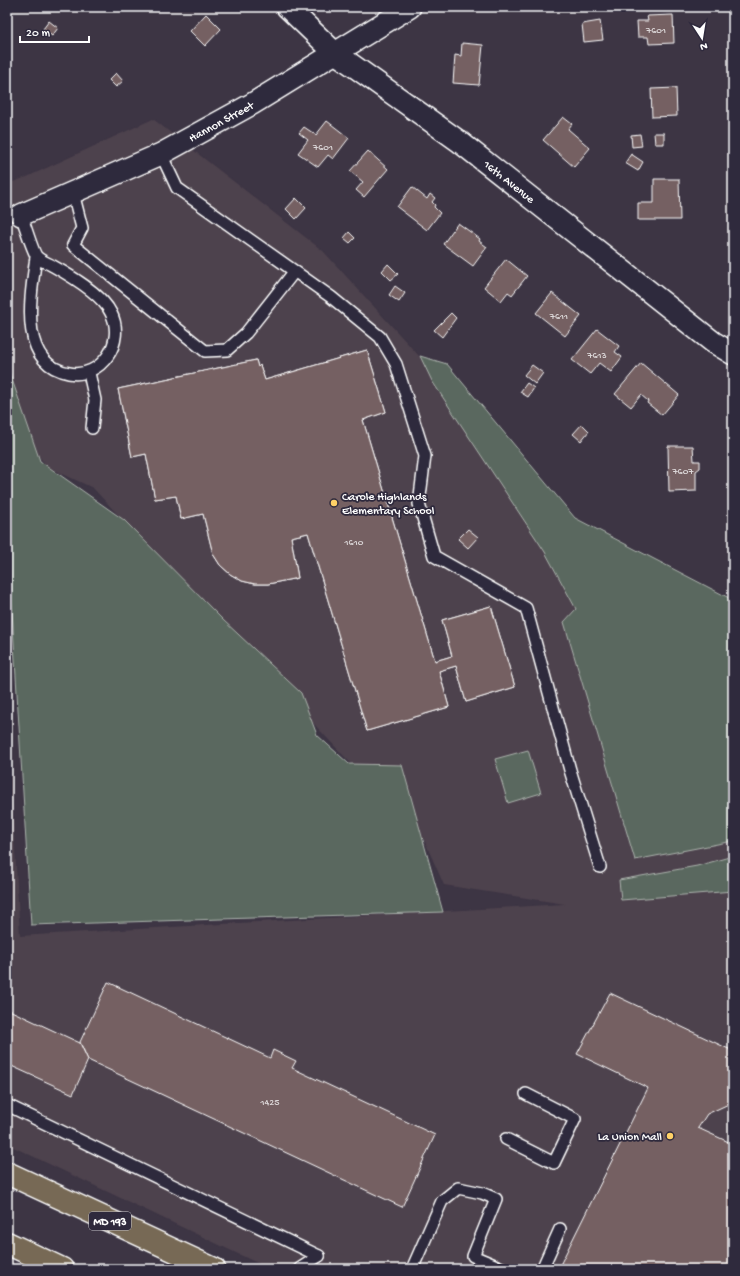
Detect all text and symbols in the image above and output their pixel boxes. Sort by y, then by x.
scale bar [20,18,89,44]
north arrow [682,18,722,58]
house number: 7601 [645,25,666,37]
text: 20 m [26,27,51,41]
text: N [699,39,708,52]
street label: Hannon Street [187,99,258,146]
house number: 7601 [312,142,333,154]
street label: 16th Avenue [479,158,537,208]
house number: 7611 [549,311,568,323]
house number: 7613 [586,350,607,362]
house number: 7607 [671,466,694,478]
place label: Carole Highlands Elementary School [342,491,435,519]
marker: Carole Highlands Elementary School [329,498,339,508]
house number: 1610 [344,537,364,549]
house number: 1425 [260,1097,279,1109]
place label: La Union Mall [598,1131,662,1145]
marker: La Union Mall [665,1131,675,1141]
road number: MD 193 [89,1212,131,1230]

